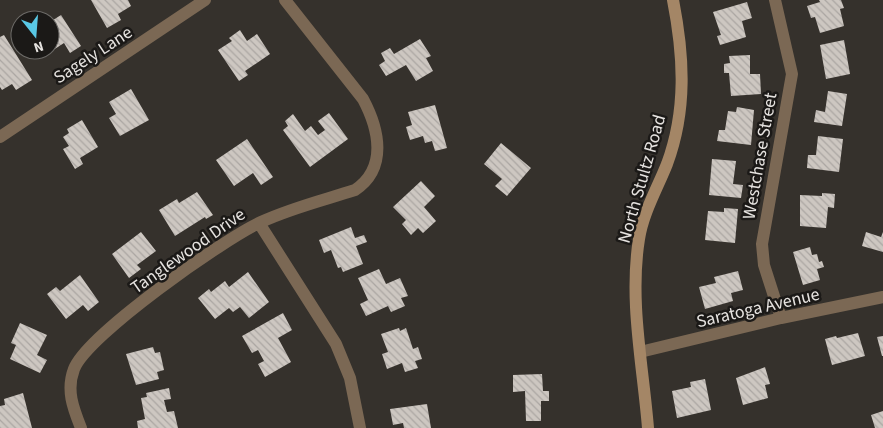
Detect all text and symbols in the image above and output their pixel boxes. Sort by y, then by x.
north arrow [10,10,60,60]
street label: Sagely Lane [49,20,137,90]
text: N [31,36,46,57]
street label: Westchase Street [737,91,783,221]
street label: North Stultz Road [612,112,672,246]
street label: Tanglewood Drive [126,202,250,300]
street label: Saratoga Avenue [694,282,822,334]

